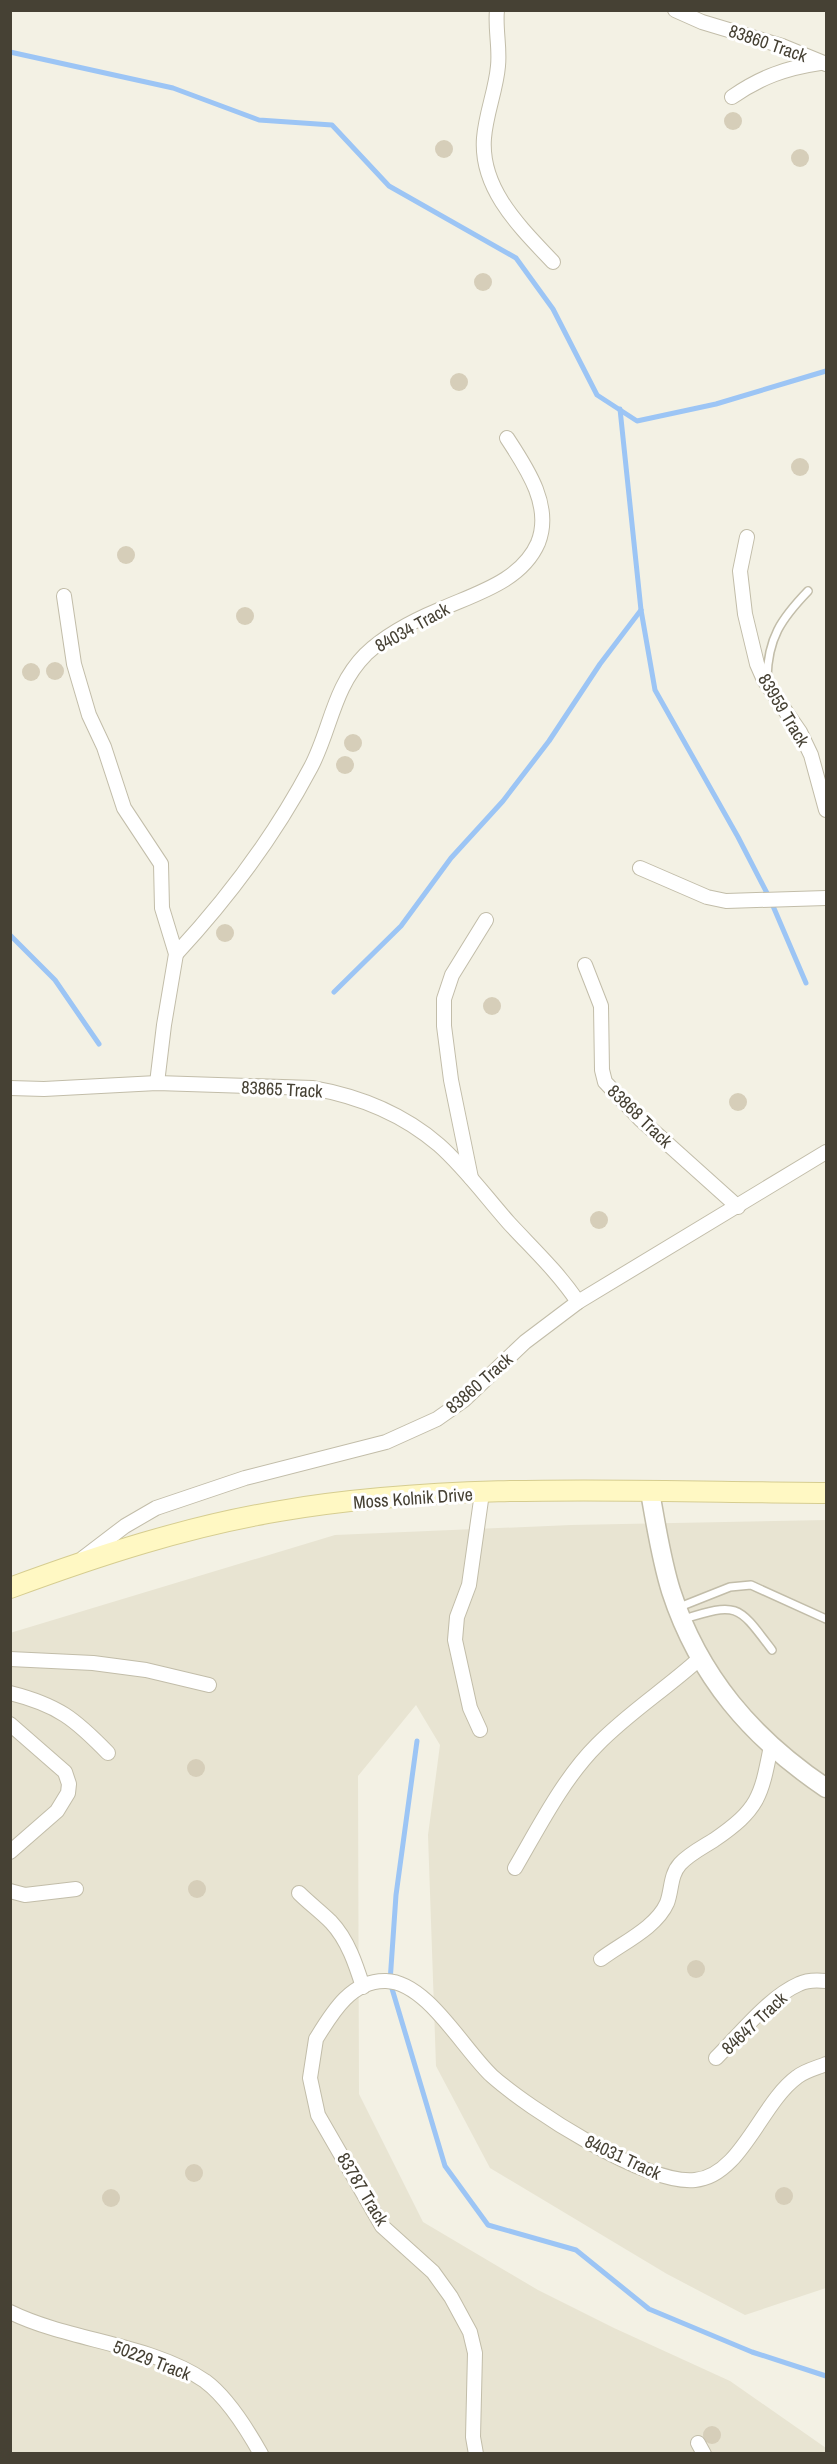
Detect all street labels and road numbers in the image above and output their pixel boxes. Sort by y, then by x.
street label: 83860 Track [726,18,811,68]
street label: 84034 Track [370,596,454,658]
street label: 83959 Track [752,669,816,752]
street label: 83865 Track [241,1074,324,1104]
street label: 83868 Track [602,1079,678,1154]
street label: 83860 Track [440,1347,518,1419]
street label: Moss Kolnik Drive [352,1481,474,1515]
street label: 84647 Track [716,1986,793,2060]
street label: 84031 Track [581,2128,666,2186]
street label: 83787 Track [331,2148,395,2231]
street label: 50229 Track [110,2334,195,2386]

